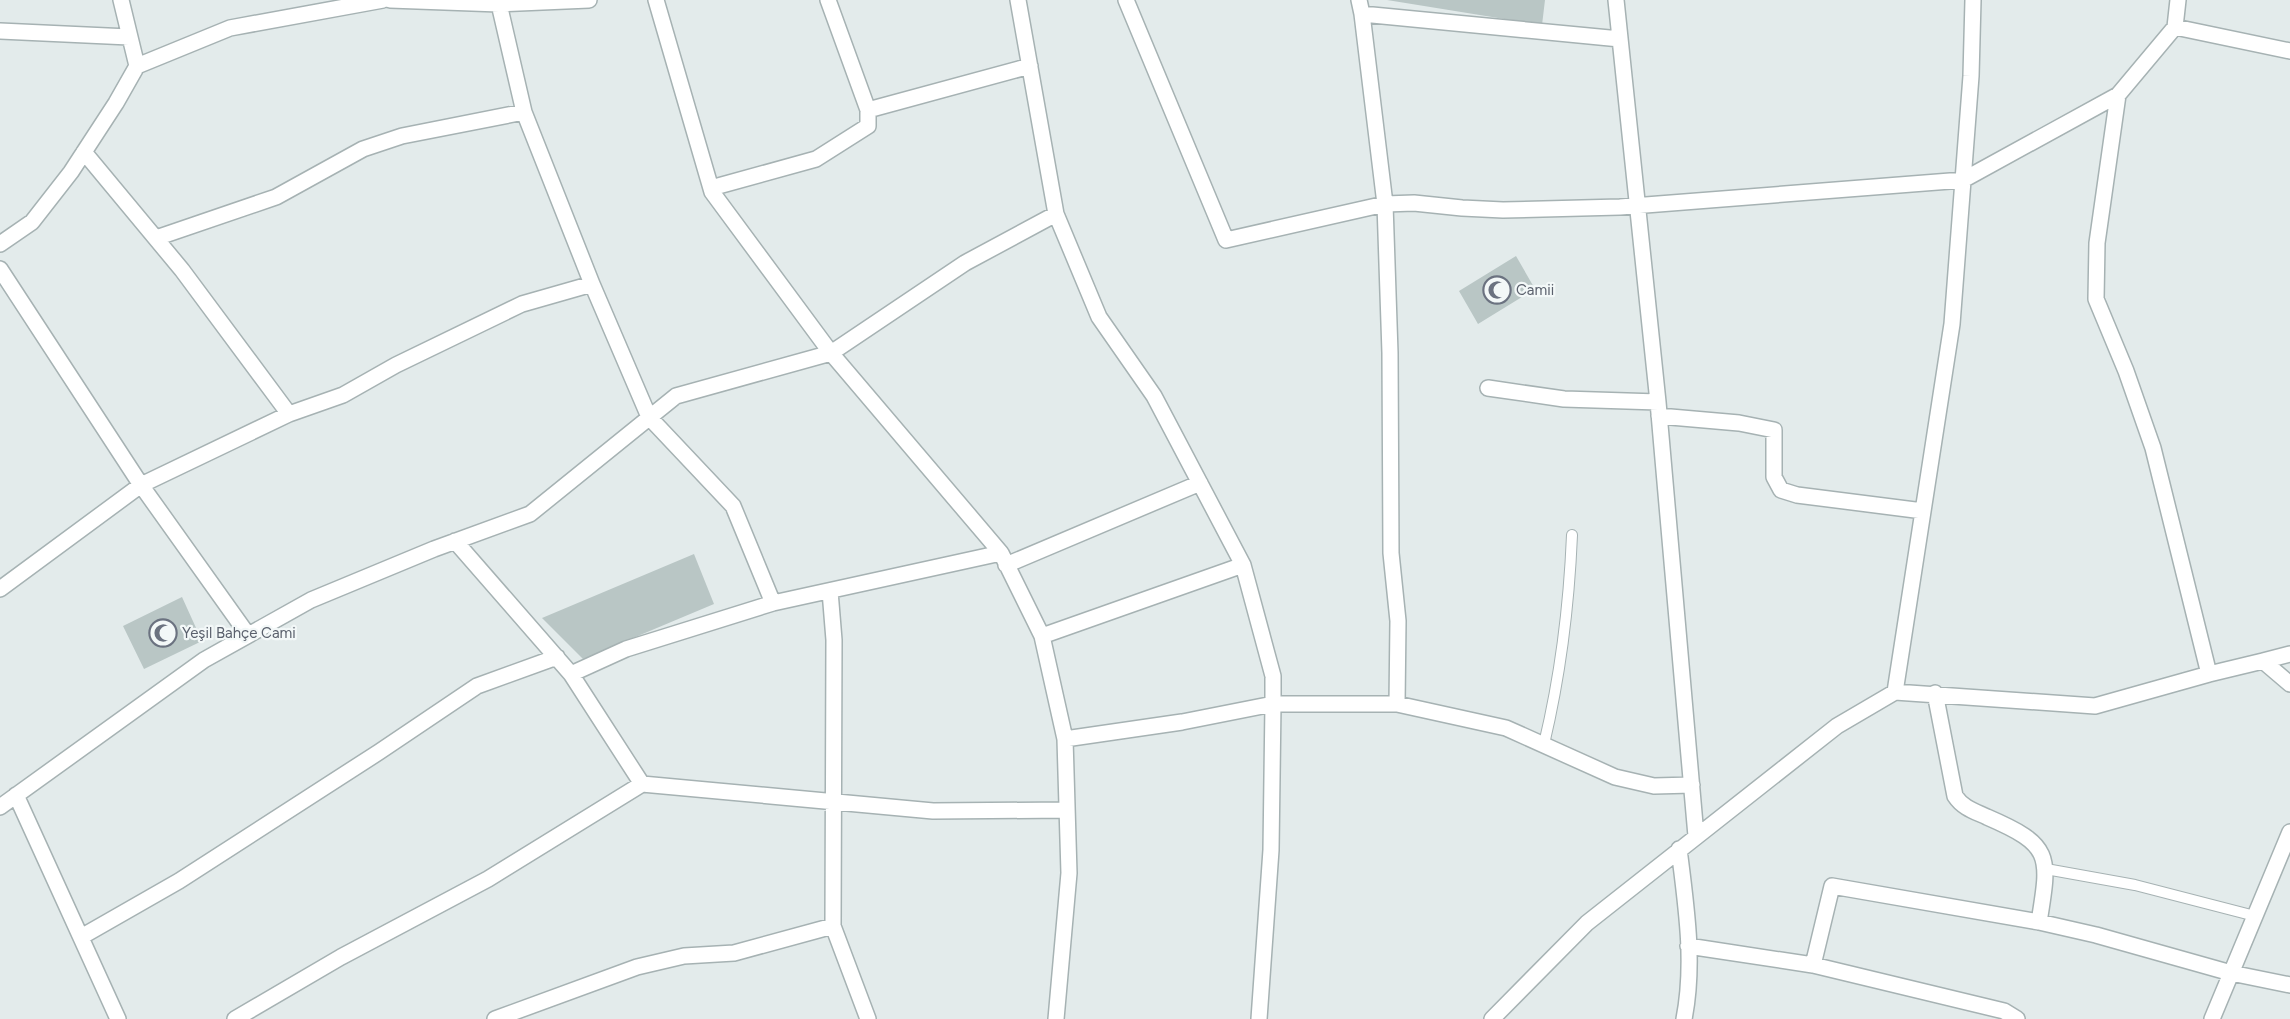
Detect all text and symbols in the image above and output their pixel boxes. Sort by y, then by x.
mosque icon: Camii [1482,275,1512,305]
place label: Camii [1516,281,1554,299]
mosque icon: Yeşil Bahçe Cami [148,618,178,648]
place label: Yeşil Bahçe Cami [182,624,296,642]

